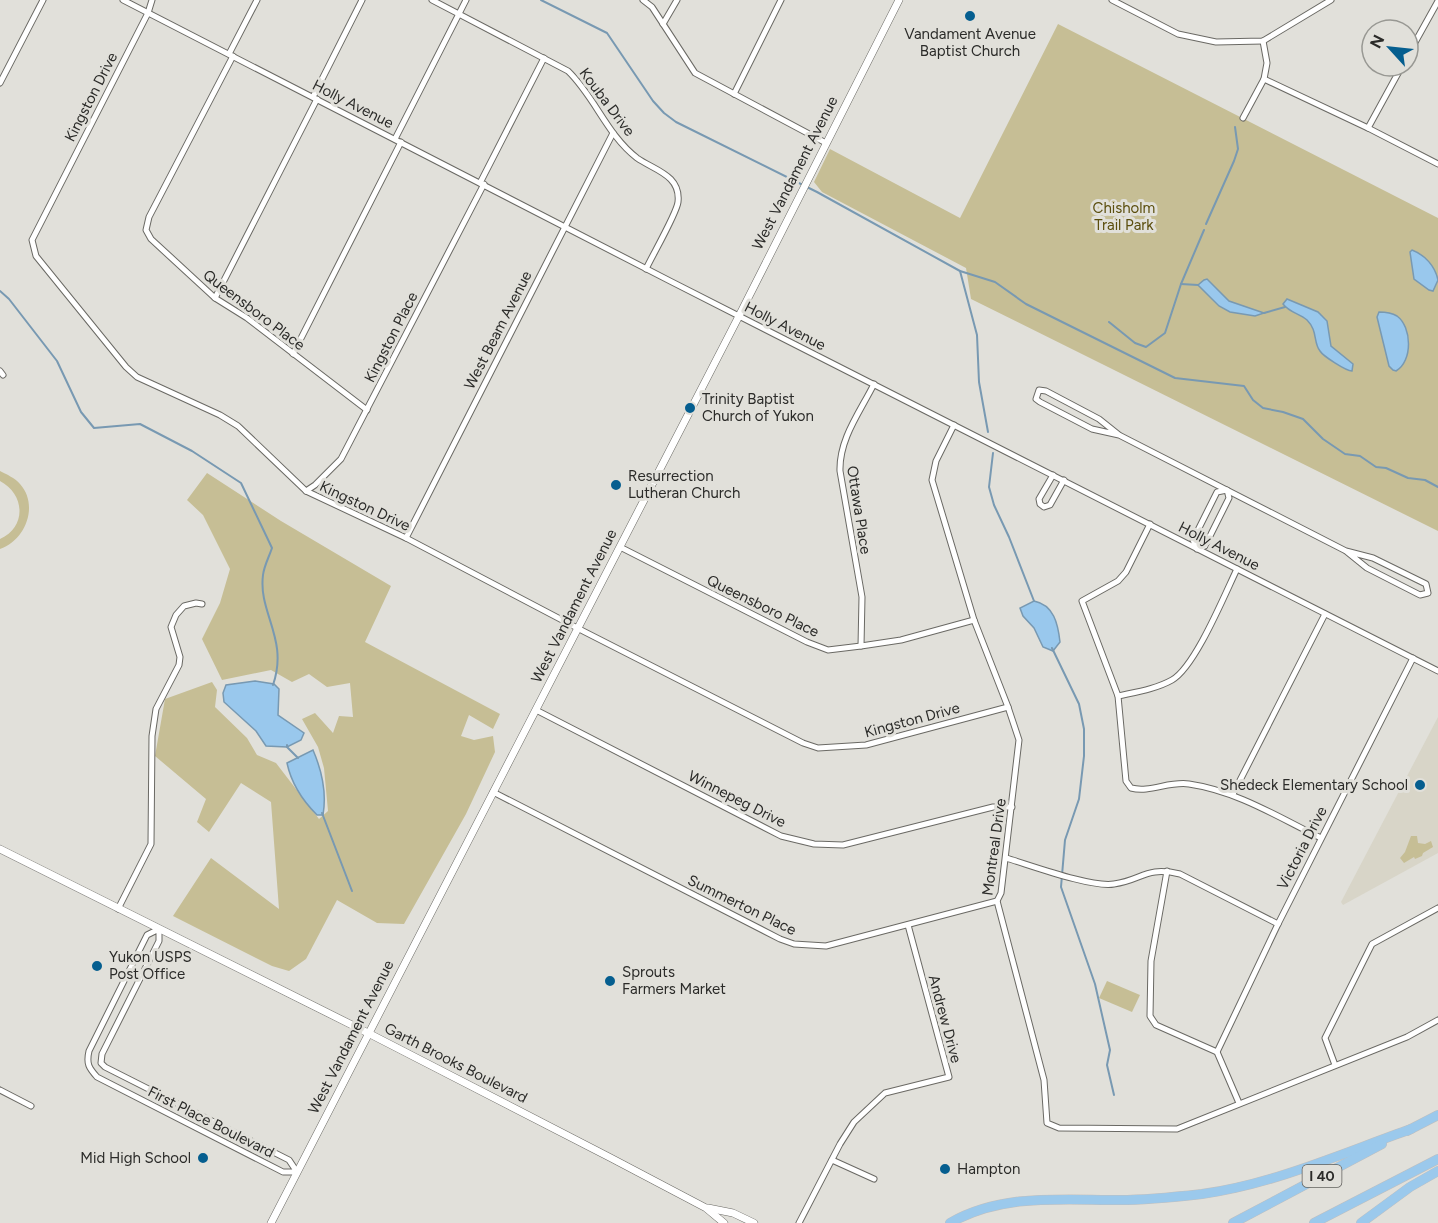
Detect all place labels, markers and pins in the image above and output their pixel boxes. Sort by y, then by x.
marker: Vandament Avenue Baptist Church [963,9,977,23]
place label: Vandament Avenue Baptist Church [904,25,1036,60]
place label: Trinity Baptist Church of Yukon [702,390,814,425]
marker: Trinity Baptist Church of Yukon [683,401,697,415]
place label: Resurrection Lutheran Church [628,467,740,502]
marker: Resurrection Lutheran Church [609,478,623,492]
place label: Shedeck Elementary School [1220,776,1408,794]
marker: Shedeck Elementary School [1413,778,1427,792]
place label: Yukon USPS Post Office [109,948,192,983]
marker: Yukon USPS Post Office [90,959,104,973]
place label: Sprouts Farmers Market [622,963,726,998]
marker: Sprouts Farmers Market [603,974,617,988]
place label: Mid High School [80,1149,191,1167]
marker: Mid High School [196,1151,210,1165]
place label: Hampton [957,1160,1020,1178]
marker: Hampton [938,1162,952,1176]

